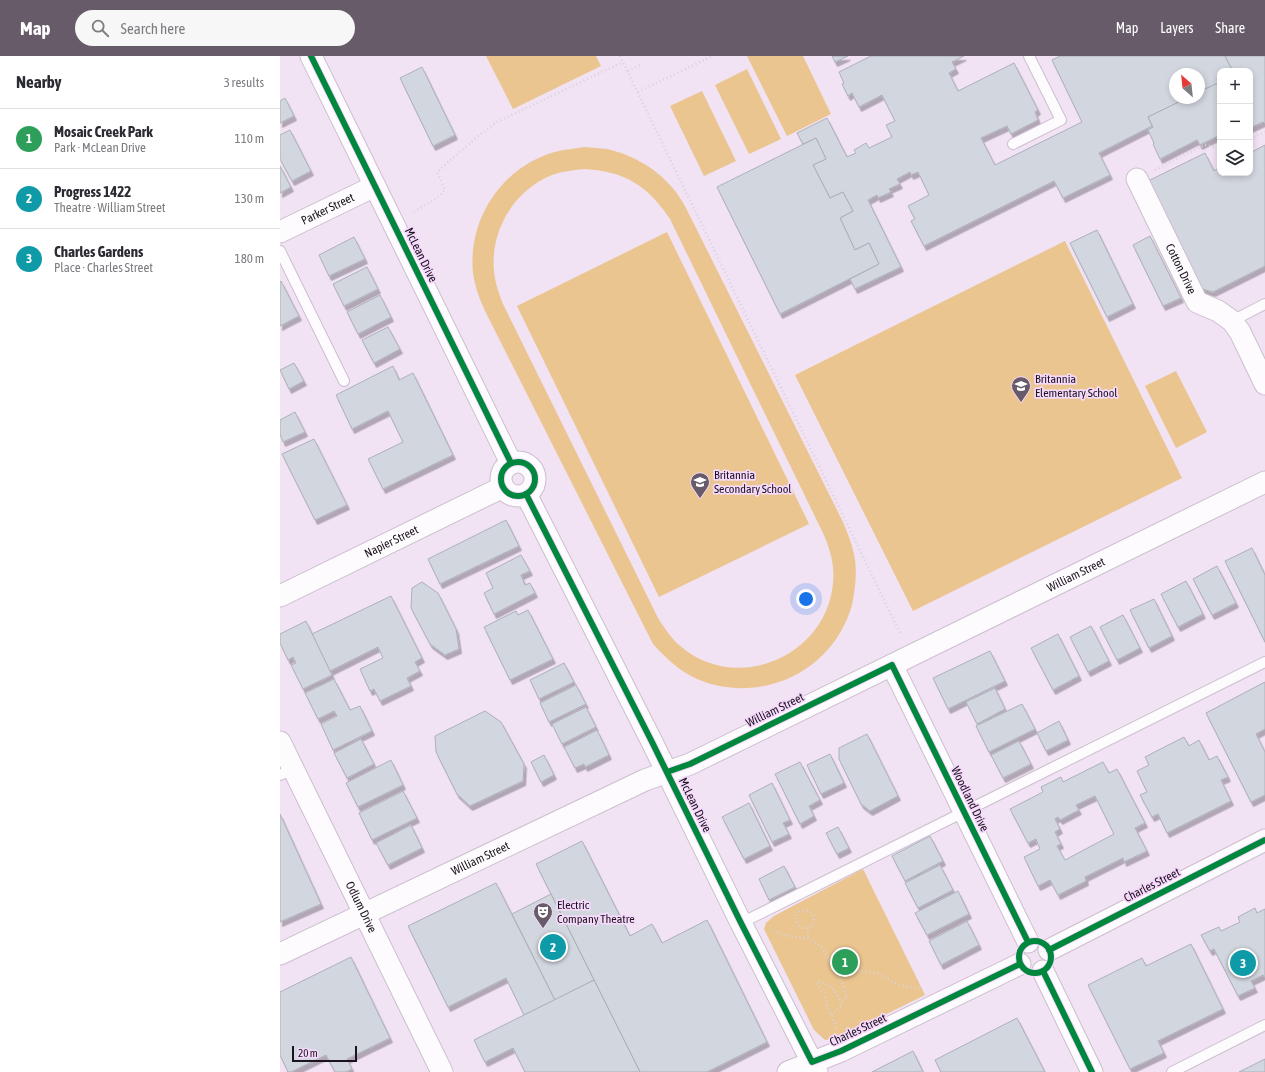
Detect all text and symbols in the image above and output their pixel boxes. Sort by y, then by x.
search box [75,10,355,46]
text: Map [20,17,51,39]
icon: search [89,17,111,39]
text: Search here [121,20,185,37]
text: Map [1116,20,1138,36]
text: Layers [1160,20,1193,36]
text: Share [1215,20,1245,36]
north arrow [1169,68,1205,104]
map controls [1217,68,1253,176]
button: + [1217,68,1253,104]
text: Nearby [16,72,62,92]
text: 3 results [224,75,264,90]
button: − [1217,104,1253,140]
text: Mosaic Creek Park [54,123,153,140]
text: 1 [26,131,32,146]
text: 110 m [235,131,264,146]
text: Park · McLean Drive [54,140,146,155]
button: layers [1217,140,1253,176]
text: Progress 1422 [54,183,131,200]
street label: Parker Street [299,190,357,228]
text: 2 [26,191,32,206]
text: 130 m [235,191,264,206]
text: Theatre · William Street [54,200,166,215]
street label: McLean Drive [402,225,440,285]
street label: Cotton Drive [1163,241,1199,296]
text: Charles Gardens [54,243,143,260]
text: 3 [26,251,32,266]
text: 180 m [235,251,264,266]
text: Place · Charles Street [54,260,153,275]
place label: Britannia Elementary School [1035,372,1118,400]
school or university icon: Britannia Elementary School [1010,375,1032,403]
place label: Britannia Secondary School [714,468,792,496]
school or university icon: Britannia Secondary School [689,471,711,499]
street label: Napier Street [362,522,421,561]
street label: William Street [1045,554,1108,595]
your location [796,589,816,609]
street label: William Street [744,690,807,730]
street label: Woodland Drive [948,764,992,834]
street label: McLean Drive [676,775,714,835]
street label: William Street [449,838,512,878]
street label: Charles Street [1122,865,1183,905]
street label: Odlum Drive [343,879,380,935]
place label: Electric Company Theatre [557,898,635,926]
theatre icon: Electric Company Theatre [532,901,554,929]
pin: 2 [540,932,566,962]
pin: 1 [832,947,858,977]
pin: 3 [1230,948,1256,978]
street label: Charles Street [827,1011,889,1049]
scale bar [292,1044,357,1063]
text: 20 m [298,1047,318,1059]

